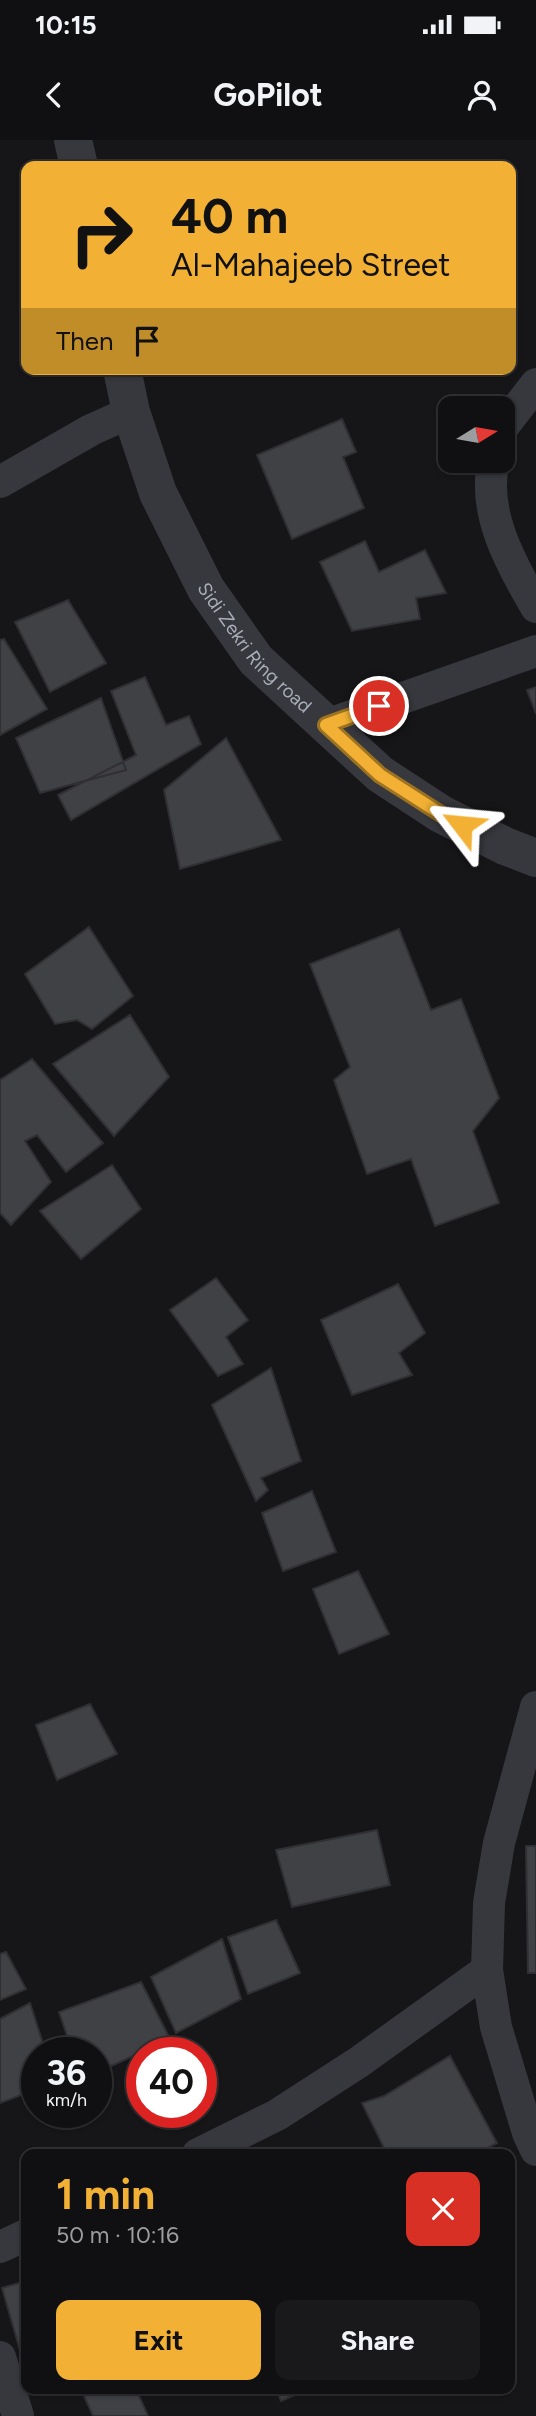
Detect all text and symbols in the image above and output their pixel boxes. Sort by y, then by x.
text: 10:15 [35,9,97,41]
icon: back [35,76,73,114]
text: GoPilot [213,76,323,114]
icon: person [463,76,501,114]
text: 40 m [171,186,288,245]
icon: right [56,189,147,280]
text: Al-Mahajeeb Street [171,246,450,284]
icon: arrive [128,322,166,360]
text: Then [56,325,114,357]
north arrow [438,396,514,472]
map controls [438,396,515,473]
street label: Sidi Zekri Ring road [193,578,317,717]
pin [349,676,409,736]
icon: arrive [360,687,398,725]
position arrow [425,788,499,862]
speed limit sign: 40 [126,2037,217,2128]
text: 36 [47,2052,86,2094]
text: km/h [46,2089,87,2111]
text: 1 min [56,2169,155,2220]
button: close [406,2172,480,2246]
text: 50 m · 10:16 [56,2221,179,2249]
button: Exit [56,2300,261,2380]
button: Share [275,2300,480,2380]

